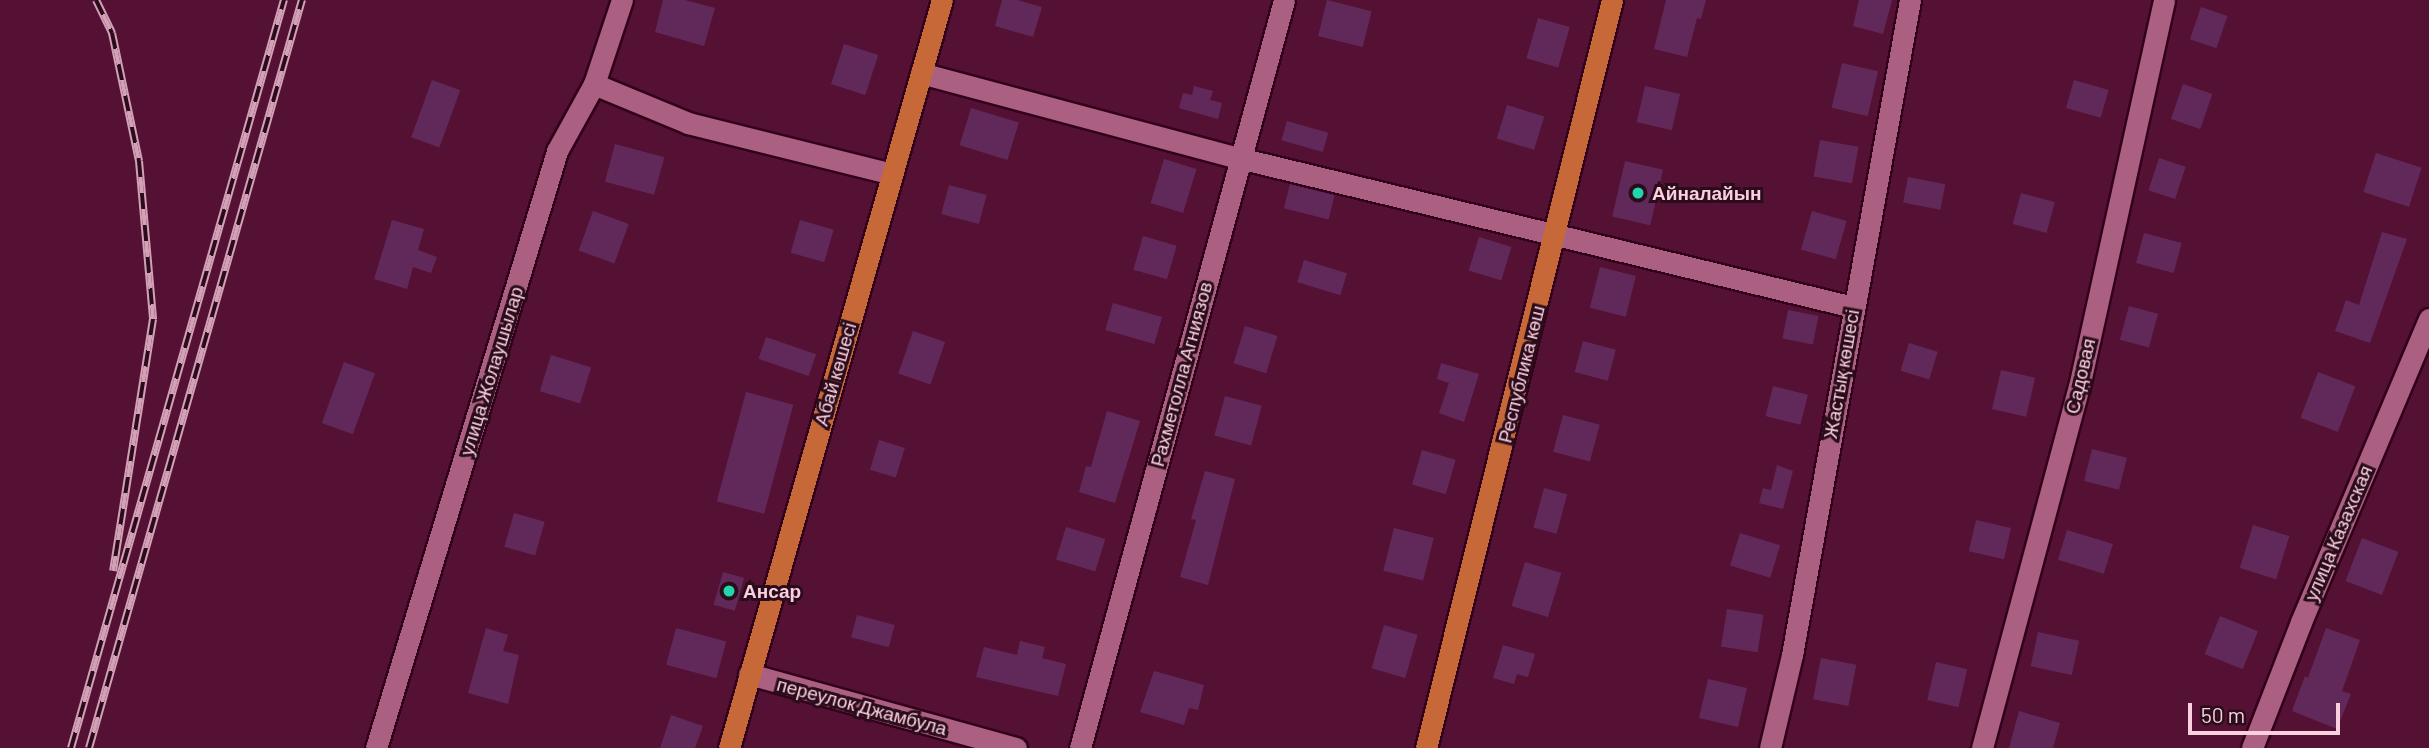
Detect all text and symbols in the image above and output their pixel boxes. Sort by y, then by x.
place label: Айналайын [1652,182,1761,204]
marker: Айналайын [1630,185,1646,201]
street label: Рахметолла Агниязов [1145,279,1217,469]
street label: улица Жолаушылар [454,284,528,458]
street label: Республика көш [1493,303,1549,445]
street label: Жастық көшесі [1818,308,1864,440]
street label: Абай көшесі [809,320,861,428]
street label: Садовая [2060,336,2100,416]
street label: улица Казахская [2299,462,2377,604]
place label: Ансар [743,580,801,602]
marker: Ансар [721,583,737,599]
street label: переулок Джамбула [775,672,949,740]
scale bar [2191,688,2343,732]
text: 50 m [2201,702,2245,727]

